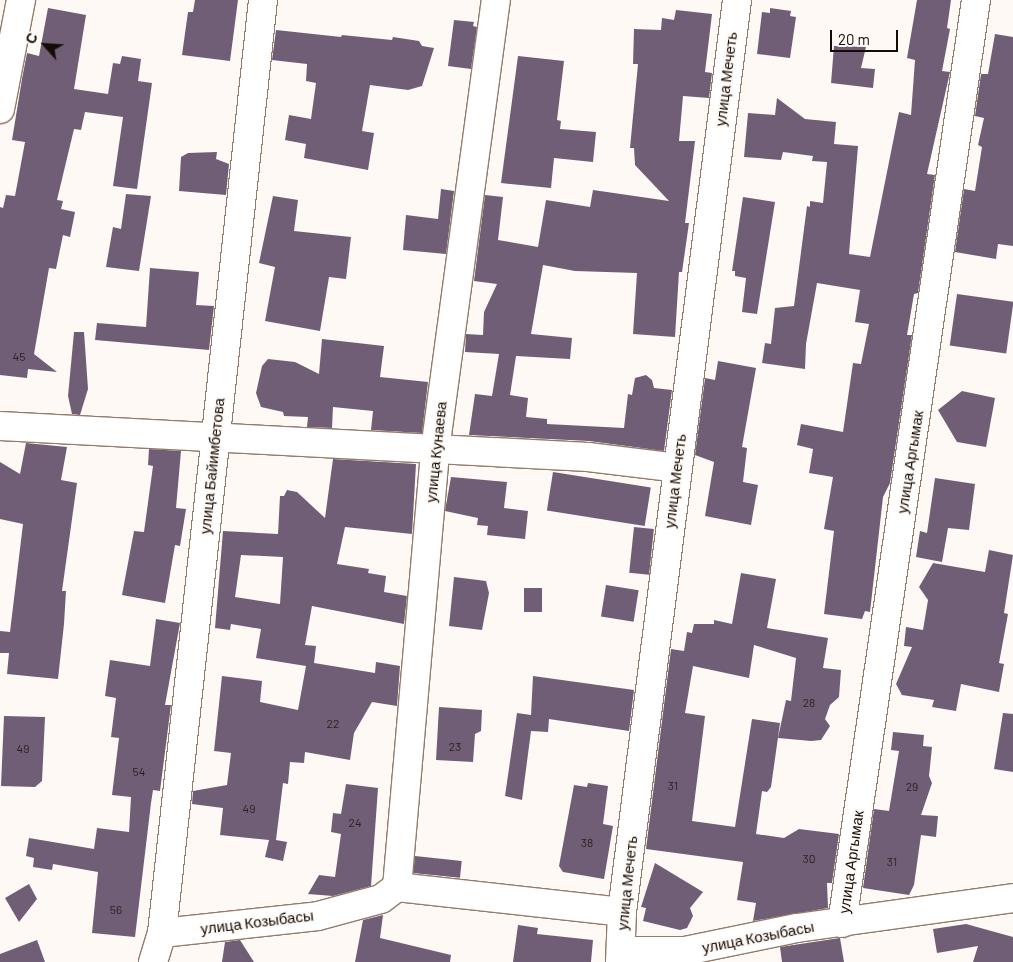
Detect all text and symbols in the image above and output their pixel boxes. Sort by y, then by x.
north arrow [20,20,70,70]
scale bar [833,20,900,52]
text: С [21,30,41,46]
text: 20 m [838,30,870,48]
street label: улица Мечеть [711,31,741,127]
house number: 45 [13,350,25,364]
street label: улица Байимбетова [196,397,228,535]
street label: улица Кунаева [422,401,450,503]
street label: улица Аргымак [893,409,927,515]
street label: улица Мечеть [660,433,690,529]
house number: 28 [803,696,815,710]
house number: 22 [327,717,339,731]
house number: 23 [449,740,461,754]
house number: 49 [17,742,29,756]
house number: 54 [133,765,145,779]
house number: 31 [668,779,678,793]
house number: 29 [906,780,918,794]
house number: 49 [243,802,255,816]
street label: улица Аргымак [835,809,867,915]
house number: 24 [348,816,362,830]
street label: улица Мечеть [613,835,641,931]
house number: 38 [581,836,593,850]
house number: 30 [803,852,815,866]
house number: 31 [887,855,897,869]
house number: 56 [110,903,122,917]
street label: улица Козыбасы [199,906,315,938]
street label: улица Козыбасы [700,917,816,957]

